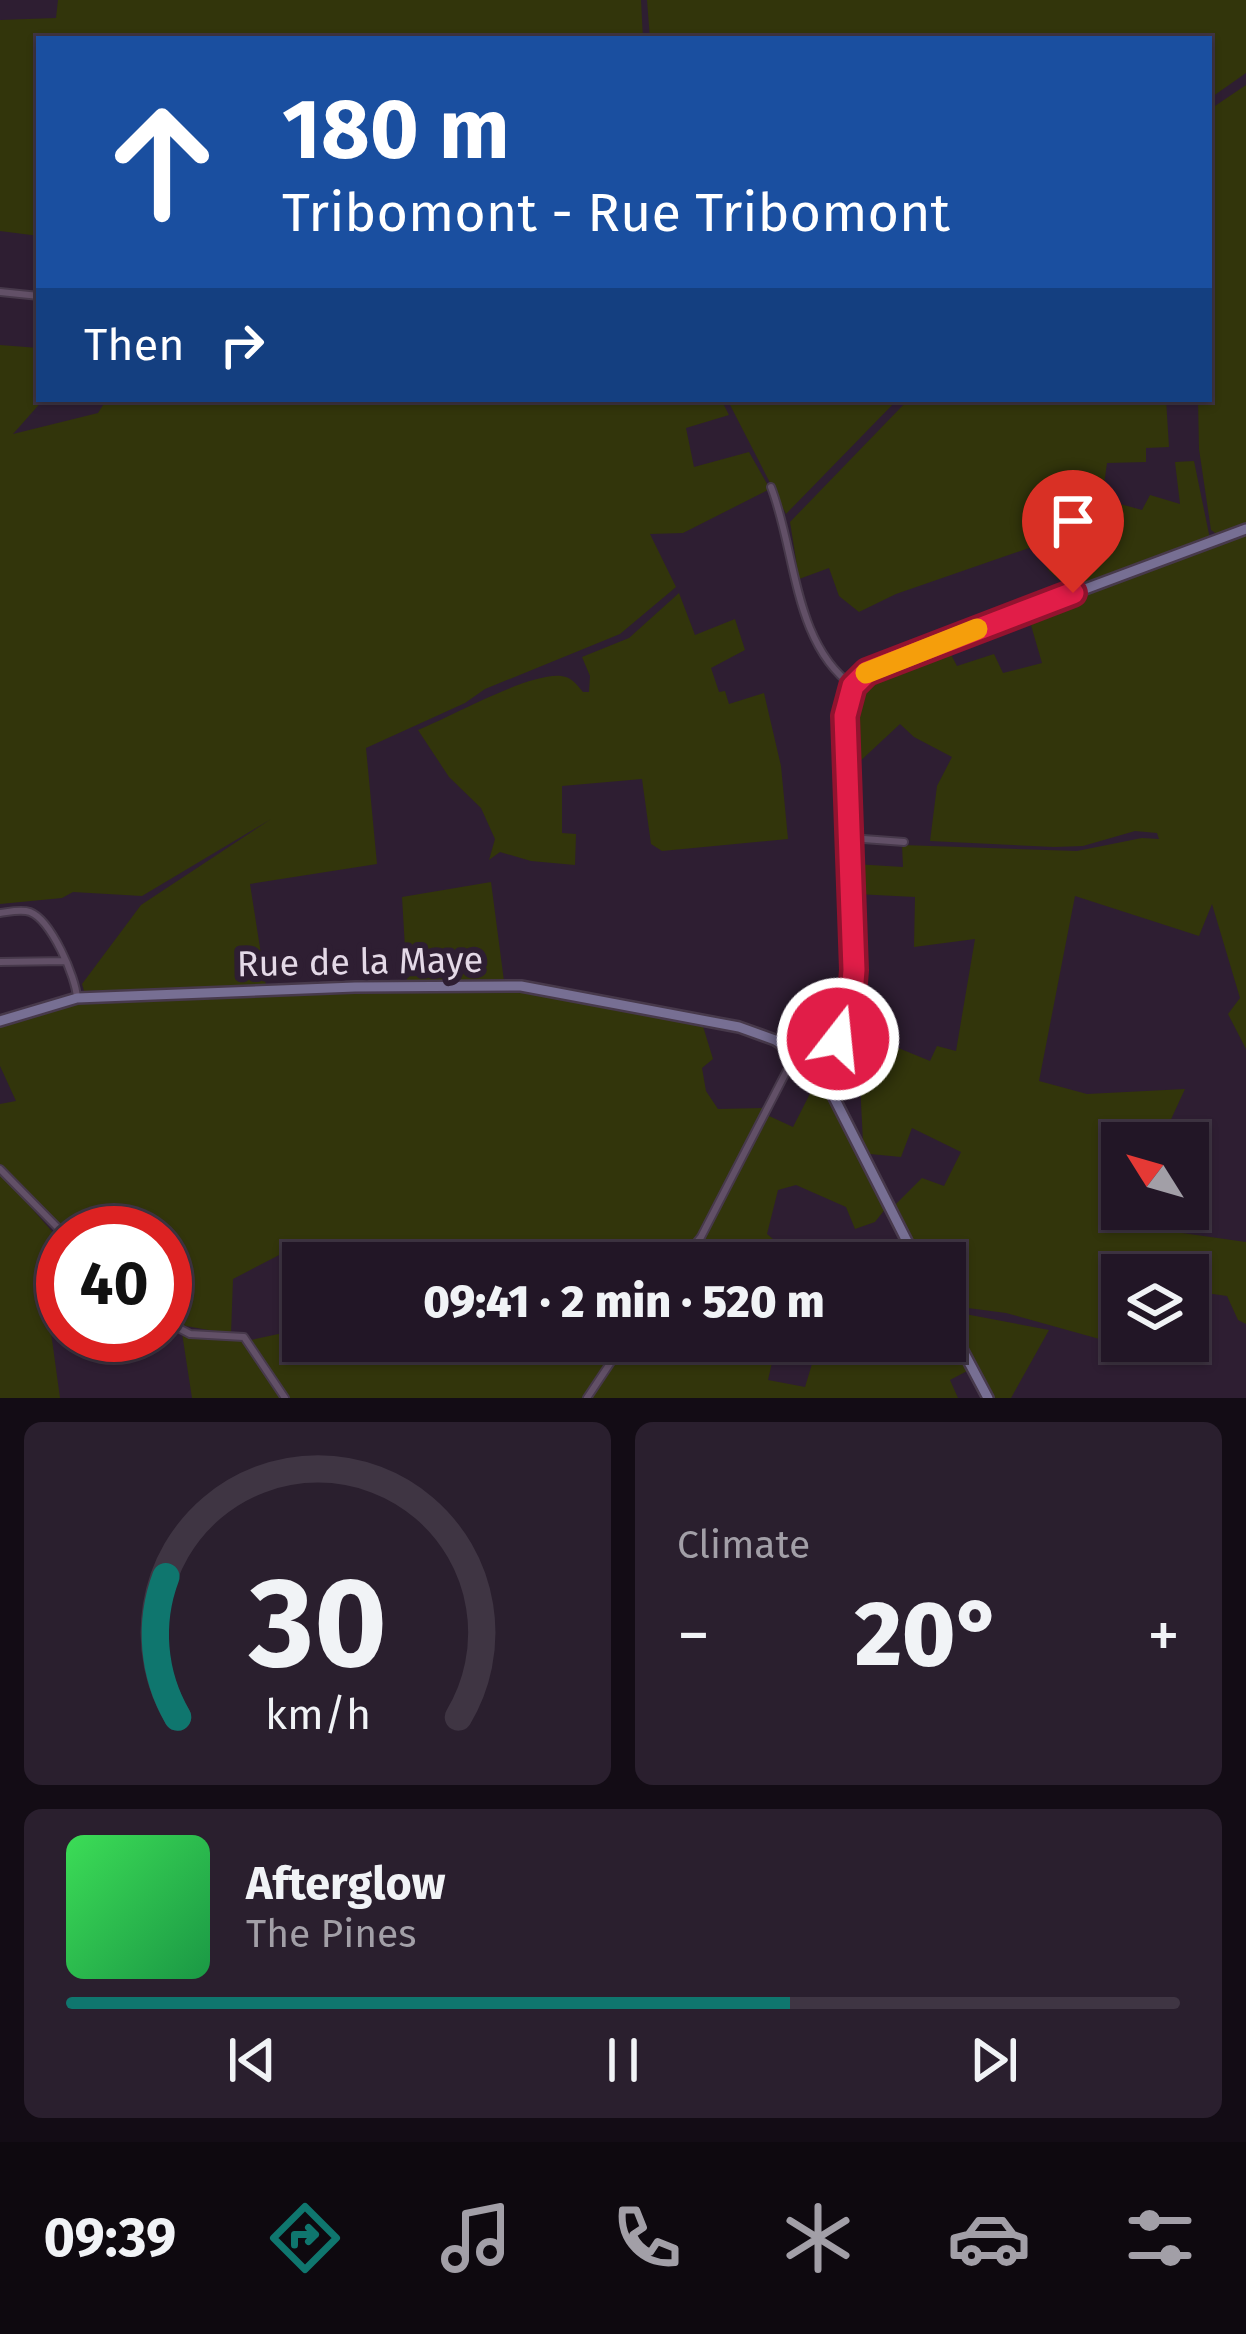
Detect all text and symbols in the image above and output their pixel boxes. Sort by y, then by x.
text: 180 m [282,79,510,180]
icon: ahead [84,84,240,240]
text: Tribomont - Rue Tribomont [282,181,950,245]
icon: right [209,312,275,378]
text: Then [84,318,185,372]
pin [1022,470,1124,593]
icon: arrive [1040,488,1106,554]
street label: Rue de la Maye [236,938,484,986]
position arrow [775,976,901,1102]
north arrow [1101,1122,1209,1230]
map controls [1101,1122,1209,1362]
speed limit sign: 40 [36,1206,192,1362]
button: layers [1101,1254,1209,1362]
text: 09:41 · 2 min · 520 m [423,1275,825,1329]
text: Climate [677,1522,810,1568]
text: 30 [248,1549,386,1699]
text: 20° [855,1581,1002,1689]
text: − [677,1596,710,1675]
text: + [1147,1596,1180,1675]
text: km/h [264,1688,371,1739]
text: Afterglow [246,1857,445,1911]
text: The Pines [246,1911,417,1957]
icon: previous [219,2027,285,2093]
icon: pause [590,2027,656,2093]
icon: next [961,2027,1027,2093]
icon: directions [263,2196,347,2280]
icon: music [434,2196,518,2280]
icon: phone [605,2196,689,2280]
icon: climate [776,2196,860,2280]
icon: car [947,2196,1031,2280]
icon: filters [1118,2196,1202,2280]
text: 09:39 [44,2206,176,2270]

